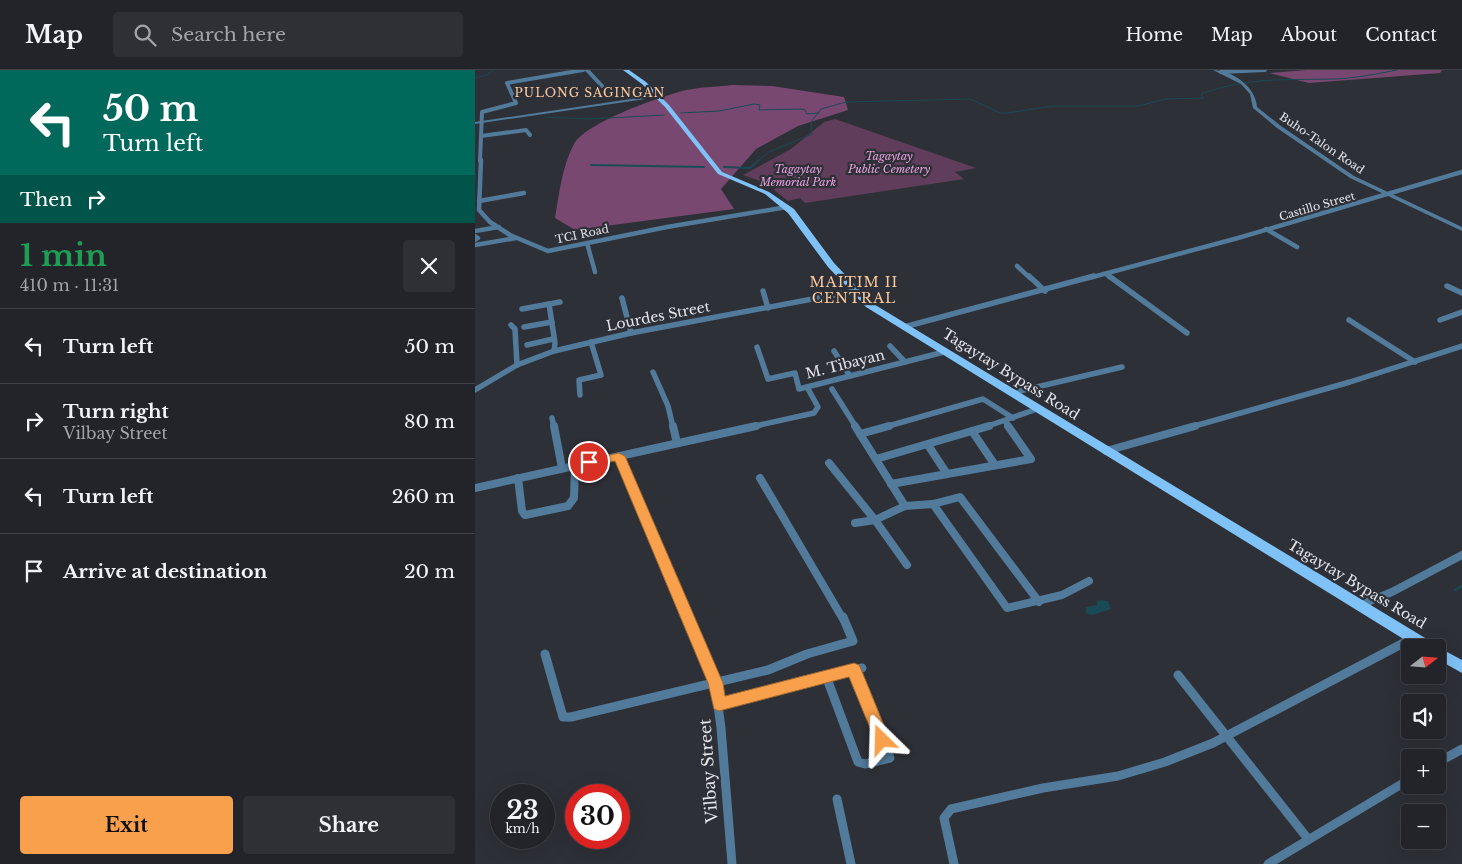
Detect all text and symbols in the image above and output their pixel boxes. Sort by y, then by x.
search box [113,12,463,57]
text: Map [25,20,83,49]
icon: search [131,21,159,49]
text: Search here [171,23,286,46]
text: Home [1125,24,1183,46]
text: Map [1211,24,1253,46]
text: About [1281,24,1337,46]
text: Contact [1365,24,1437,46]
district label: PULONG SAGINGAN [515,85,665,100]
text: 50 m [103,87,198,130]
icon: left [20,90,85,155]
street label: Buho-Talon Road [1277,109,1368,177]
text: Turn left [103,130,203,157]
park label: Tagaytay Public Cemetery [847,149,930,176]
park label: Tagaytay Memorial Park [759,162,837,189]
icon: right [82,185,110,213]
text: Then [20,188,72,211]
street label: Castillo Street [1277,188,1357,224]
street label: TCI Road [554,221,611,247]
text: 1 min [20,237,107,274]
button: close [403,240,455,292]
district label: MAITIM II CENTRAL [810,273,898,307]
text: 410 m · 11:31 [20,275,119,295]
street label: Lourdes Street [605,297,712,335]
street label: Tagaytay Bypass Road [939,324,1083,424]
icon: left [20,332,48,360]
text: Turn left [63,335,154,358]
text: 50 m [405,335,455,358]
street label: M. Tibayan [804,345,887,383]
text: Turn right [63,400,169,423]
icon: right [20,407,48,435]
text: 80 m [404,410,455,433]
text: Vilbay Street [63,423,168,443]
pin [568,441,610,483]
icon: arrive [575,448,603,476]
icon: left [20,482,48,510]
text: Turn left [63,485,154,508]
text: 260 m [392,485,455,508]
street label: Tagaytay Bypass Road [1285,536,1430,633]
icon: arrive [20,557,48,585]
text: Arrive at destination [63,560,267,583]
text: 20 m [404,560,455,583]
north arrow [1401,639,1446,684]
map controls [1401,639,1446,849]
button: sound [1401,694,1446,739]
position arrow [855,713,907,765]
street label: Vilbay Street [694,718,722,825]
button: + [1401,749,1446,794]
speed limit sign: 30 [565,784,630,849]
text: 23 [506,795,539,826]
button: Exit [20,796,233,854]
button: Share [243,796,455,854]
button: − [1401,804,1446,849]
text: km/h [505,821,540,836]

